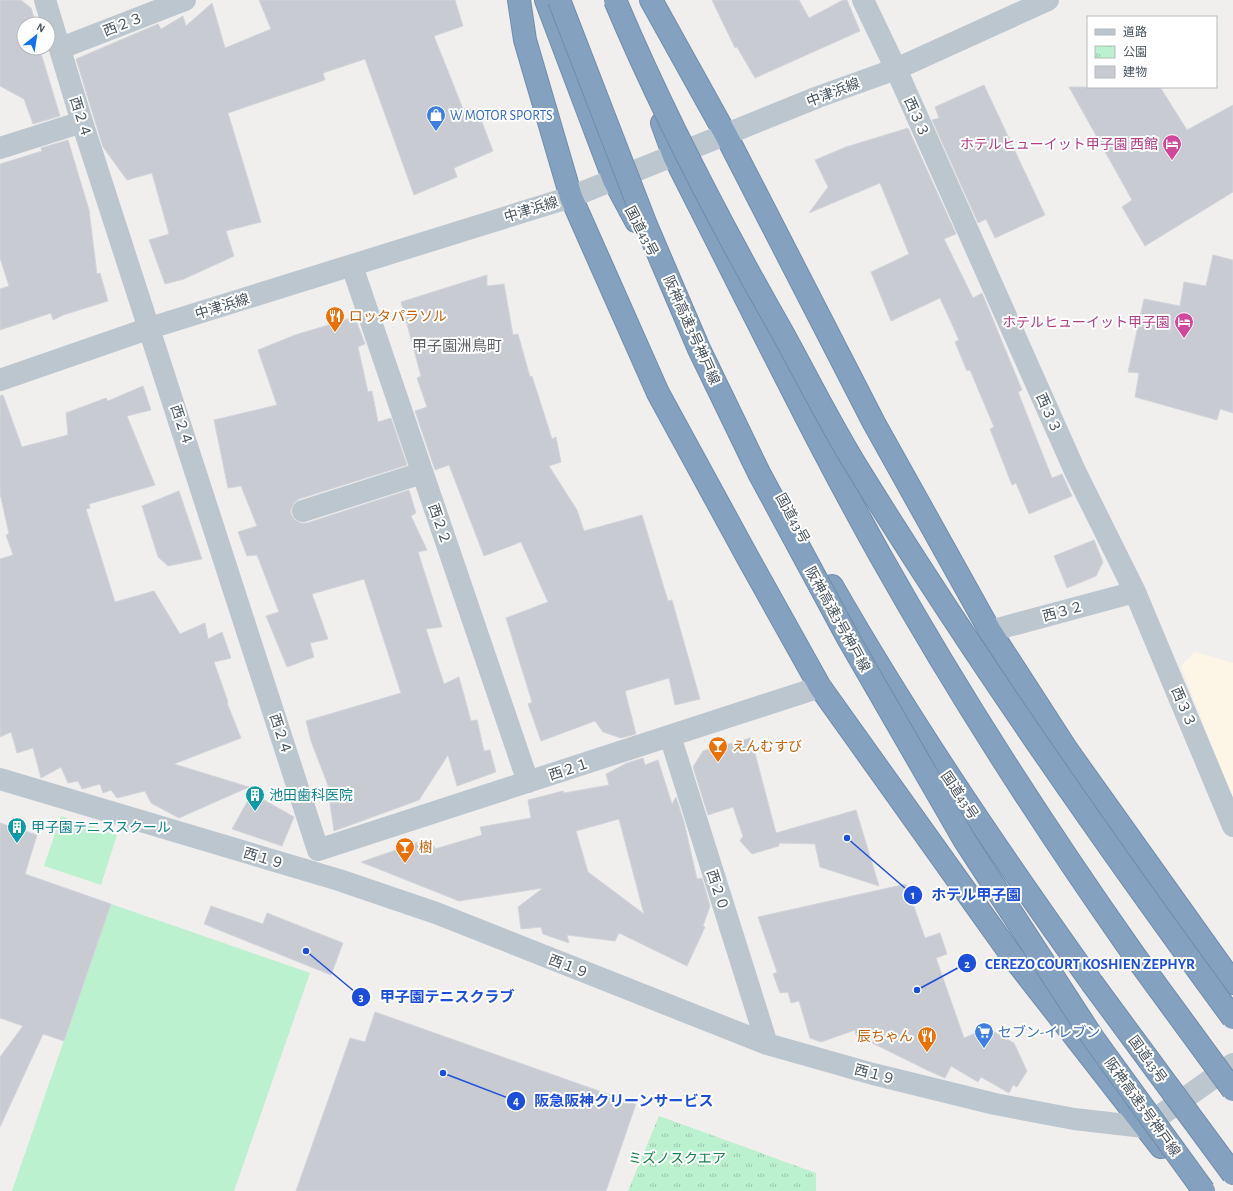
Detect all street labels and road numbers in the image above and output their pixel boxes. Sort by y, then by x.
street label: 西２３ [101,11,145,39]
street label: 中津浜線 [804,75,862,110]
street label: 西２４ [67,95,93,139]
street label: 西３３ [901,95,931,139]
street label: 中津浜線 [502,194,560,225]
street label: 国道43号 [622,204,661,259]
street label: 阪神高速3号神戸線 [661,273,722,387]
street label: 中津浜線 [193,291,251,322]
street label: 西３３ [1033,391,1063,435]
street label: 西２４ [168,403,194,447]
street label: 国道43号 [773,491,812,546]
street label: 西２２ [426,502,453,546]
street label: 阪神高速3号神戸線 [802,564,873,674]
street label: 西３２ [1041,600,1085,624]
street label: 西３３ [1168,685,1198,729]
street label: 西２４ [267,712,293,756]
street label: 西２１ [547,757,591,783]
street label: 国道43号 [938,768,981,822]
street label: 西１９ [242,846,286,872]
street label: 西２０ [704,868,730,912]
street label: 西１９ [547,953,591,981]
street label: 国道43号 [1126,1033,1170,1086]
street label: 阪神高速3号神戸線 [1102,1055,1183,1159]
street label: 西１９ [853,1063,897,1087]

